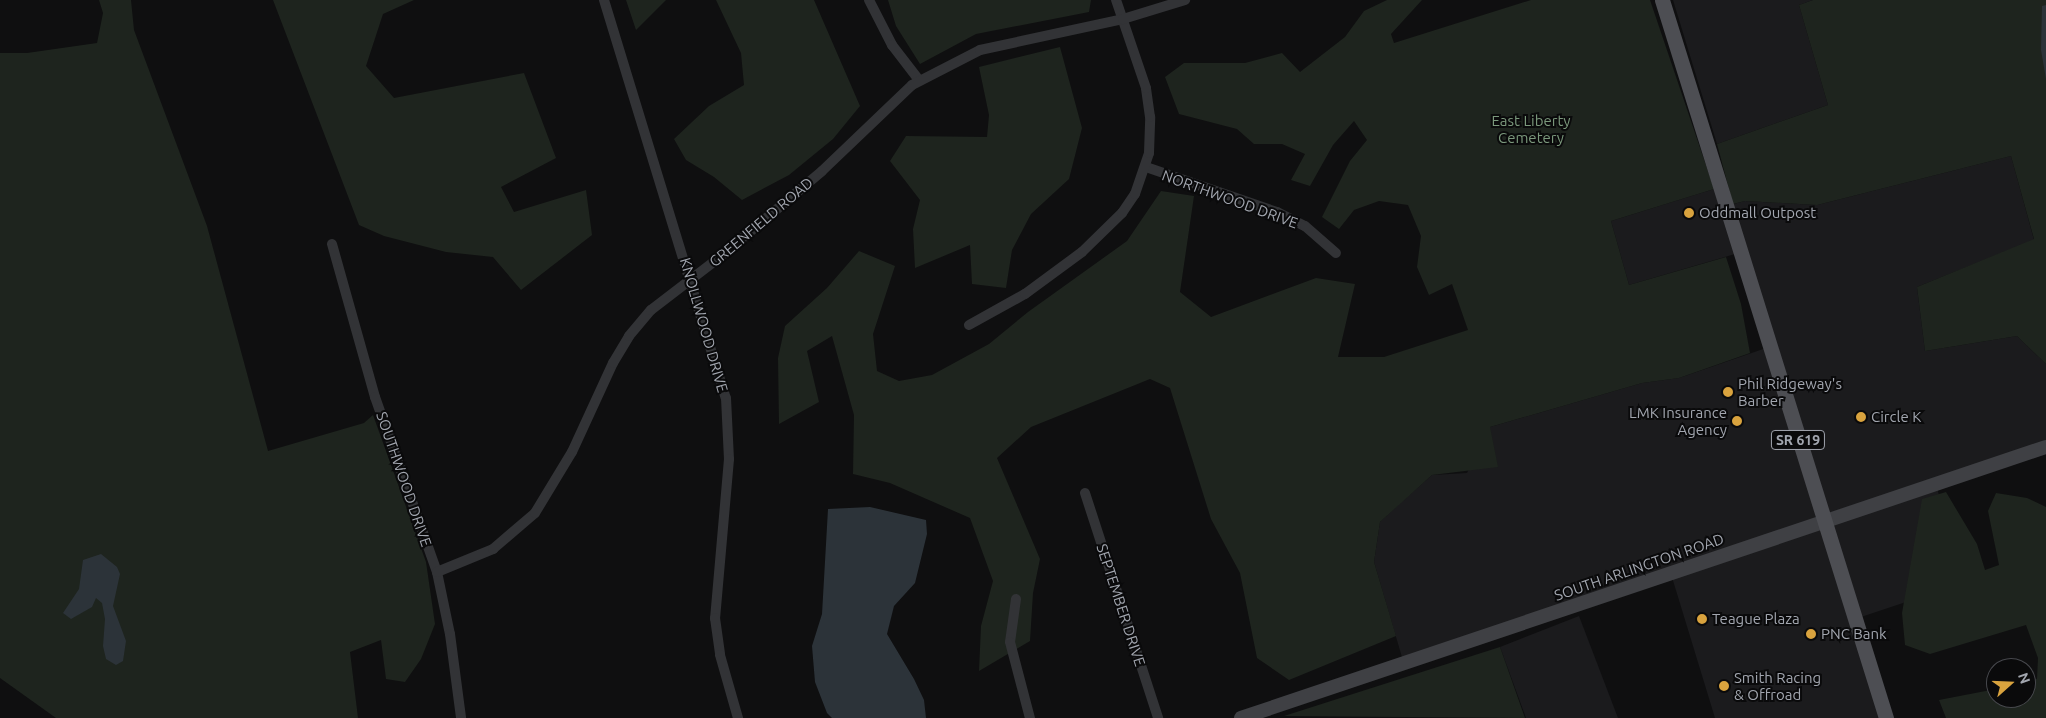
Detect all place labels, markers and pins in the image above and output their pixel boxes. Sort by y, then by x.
place label: Oddmall Outpost [1699,204,1816,222]
marker: Oddmall Outpost [1683,207,1695,219]
place label: Phil Ridgeway's Barber [1738,374,1842,409]
marker: Phil Ridgeway's Barber [1722,386,1734,398]
place label: LMK Insurance Agency [1629,403,1727,438]
place label: Circle K [1871,408,1921,426]
marker: Circle K [1855,411,1867,423]
marker: LMK Insurance Agency [1731,415,1743,427]
place label: Teague Plaza [1712,610,1800,628]
marker: Teague Plaza [1696,613,1708,625]
place label: PNC Bank [1821,625,1887,643]
marker: PNC Bank [1805,628,1817,640]
place label: Smith Racing & Offroad [1734,668,1821,703]
marker: Smith Racing & Offroad [1718,680,1730,692]

